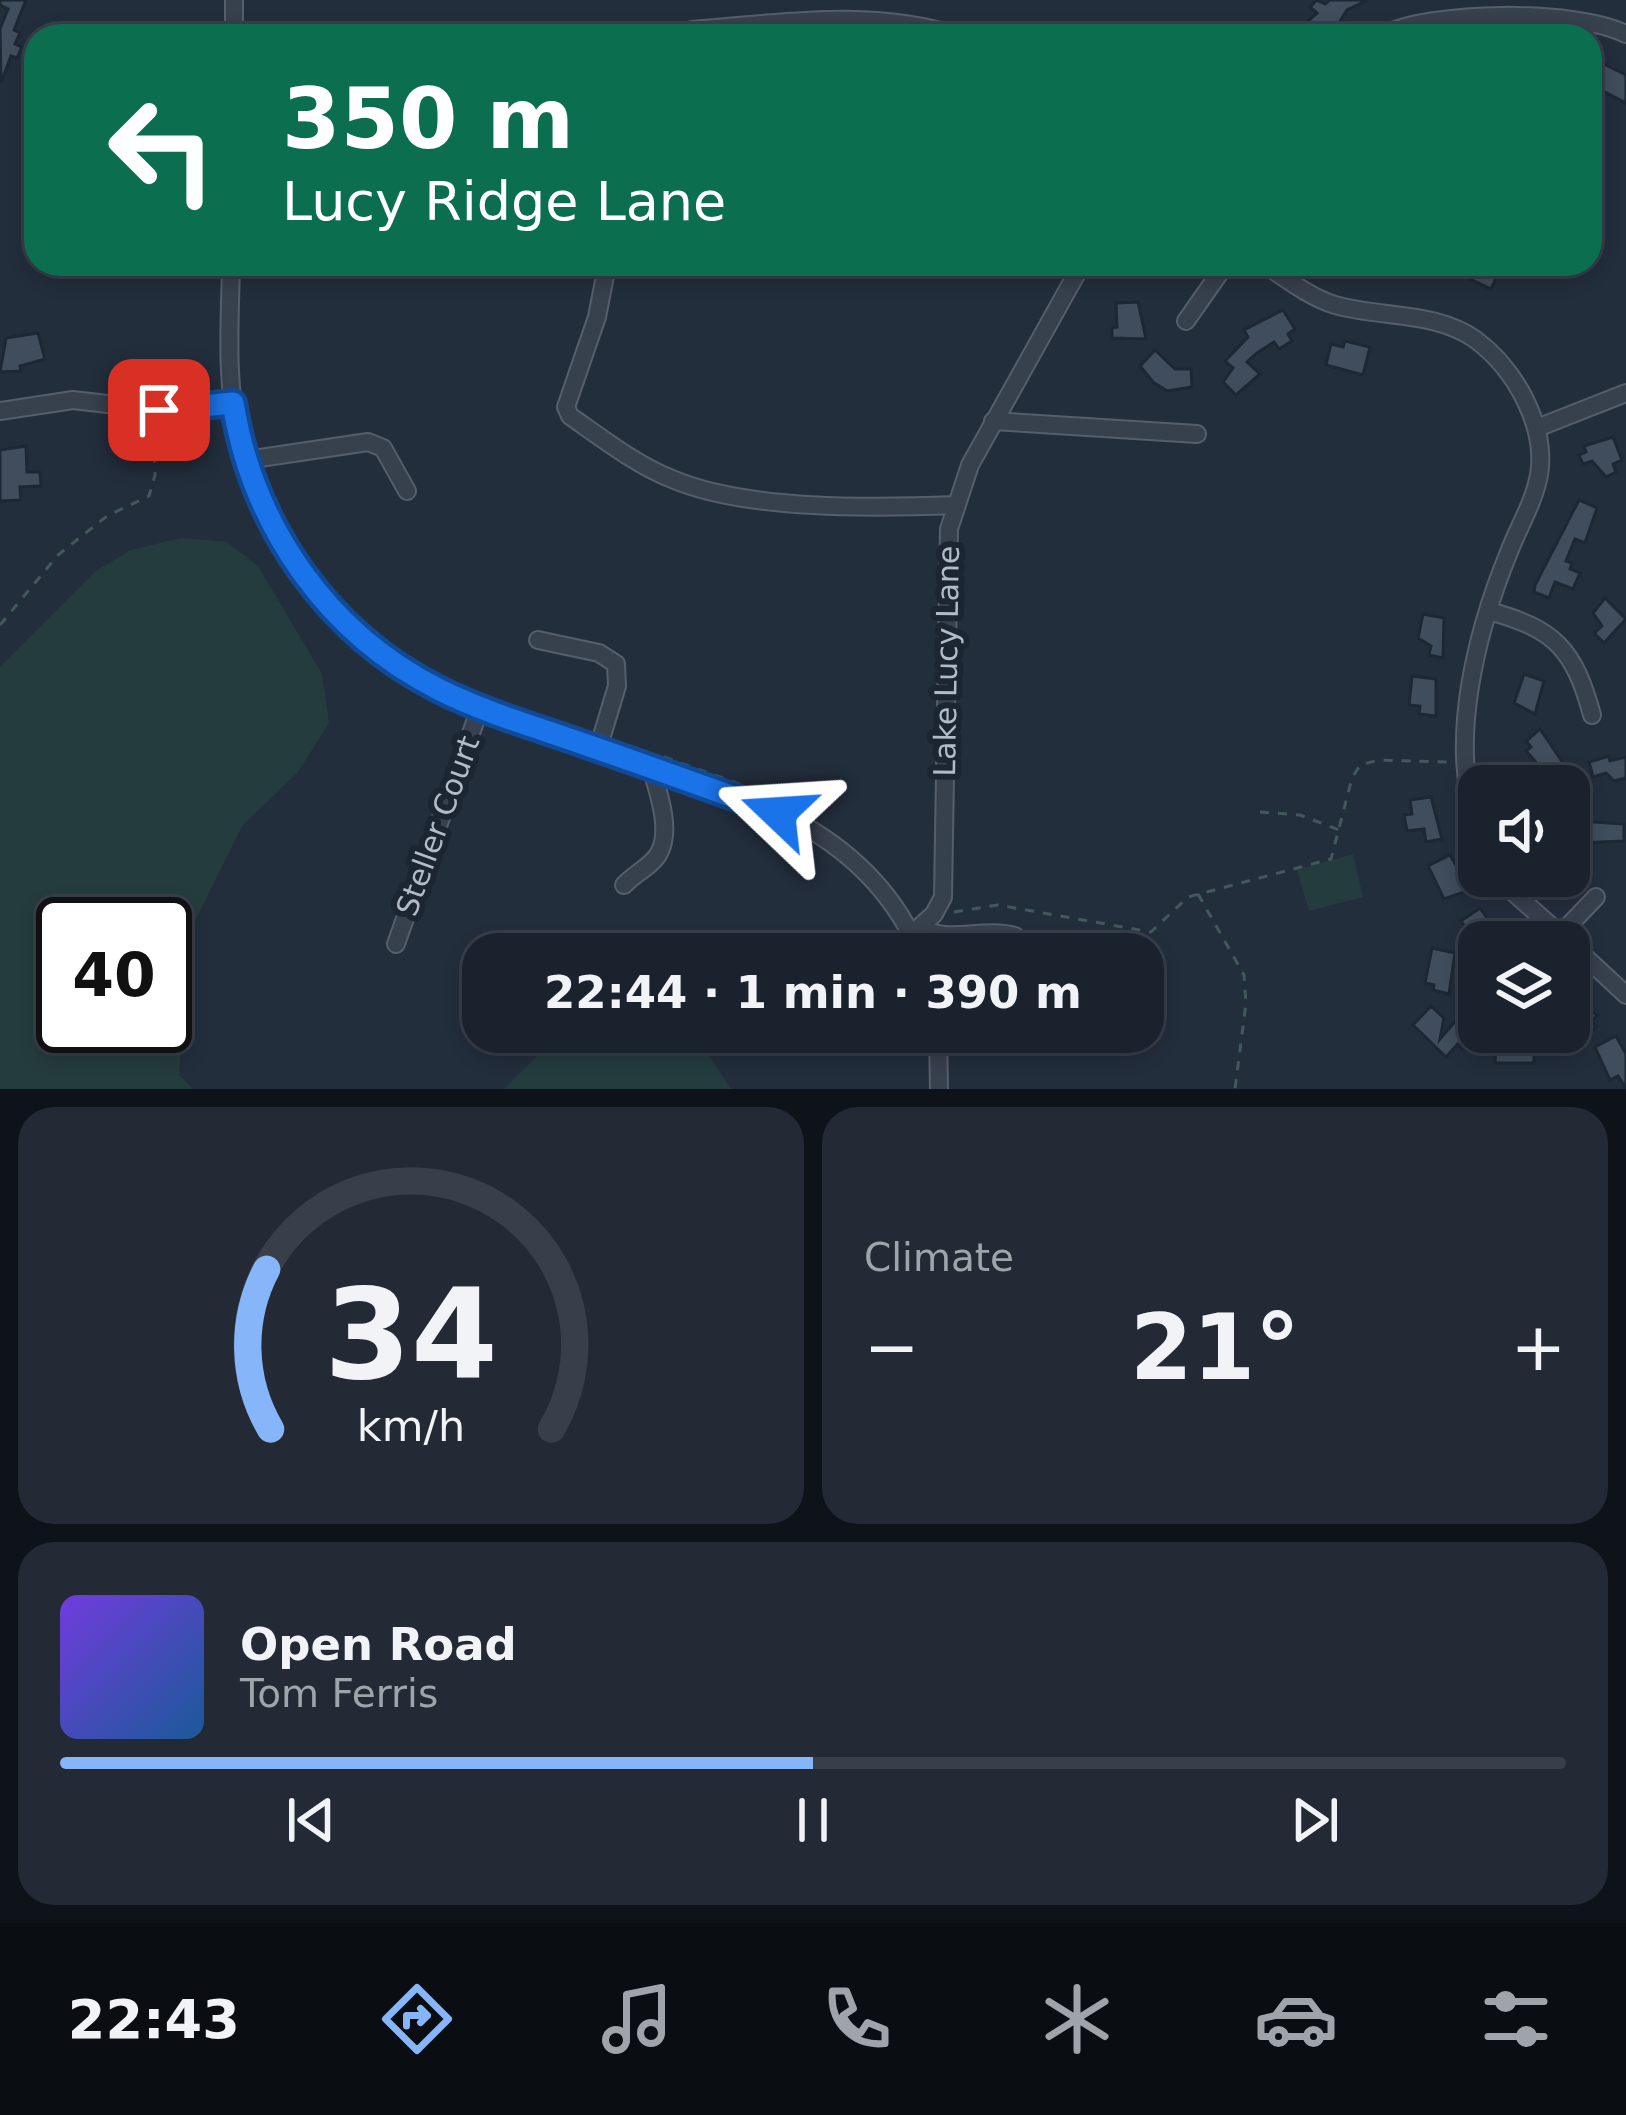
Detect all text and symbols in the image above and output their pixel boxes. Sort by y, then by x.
text: 350 m [282,70,574,168]
icon: left [84,72,240,228]
text: Lucy Ridge Lane [282,170,726,233]
pin [108,359,210,461]
icon: arrive [126,377,192,443]
street label: Lake Lucy Lane [927,545,966,777]
street label: Steller Court [389,731,486,920]
position arrow [715,750,841,876]
map controls [1458,765,1590,1053]
button: sound [1458,765,1590,897]
speed limit sign: 40 [36,897,192,1053]
button: layers [1458,921,1590,1053]
text: 22:44 · 1 min · 390 m [544,966,1082,1019]
text: Climate [864,1235,1014,1280]
text: 34 [324,1262,498,1407]
text: 21° [1130,1295,1300,1400]
text: − [864,1309,919,1386]
text: + [1511,1309,1566,1386]
text: km/h [357,1400,465,1450]
text: Open Road [240,1618,517,1671]
text: Tom Ferris [240,1671,438,1716]
icon: previous [278,1787,344,1853]
icon: pause [780,1787,846,1853]
icon: next [1282,1787,1348,1853]
icon: directions [375,1977,459,2061]
icon: music [595,1977,679,2061]
icon: phone [815,1977,899,2061]
icon: climate [1035,1977,1119,2061]
icon: car [1254,1977,1338,2061]
icon: filters [1474,1977,1558,2061]
text: 22:43 [68,1988,240,2051]

